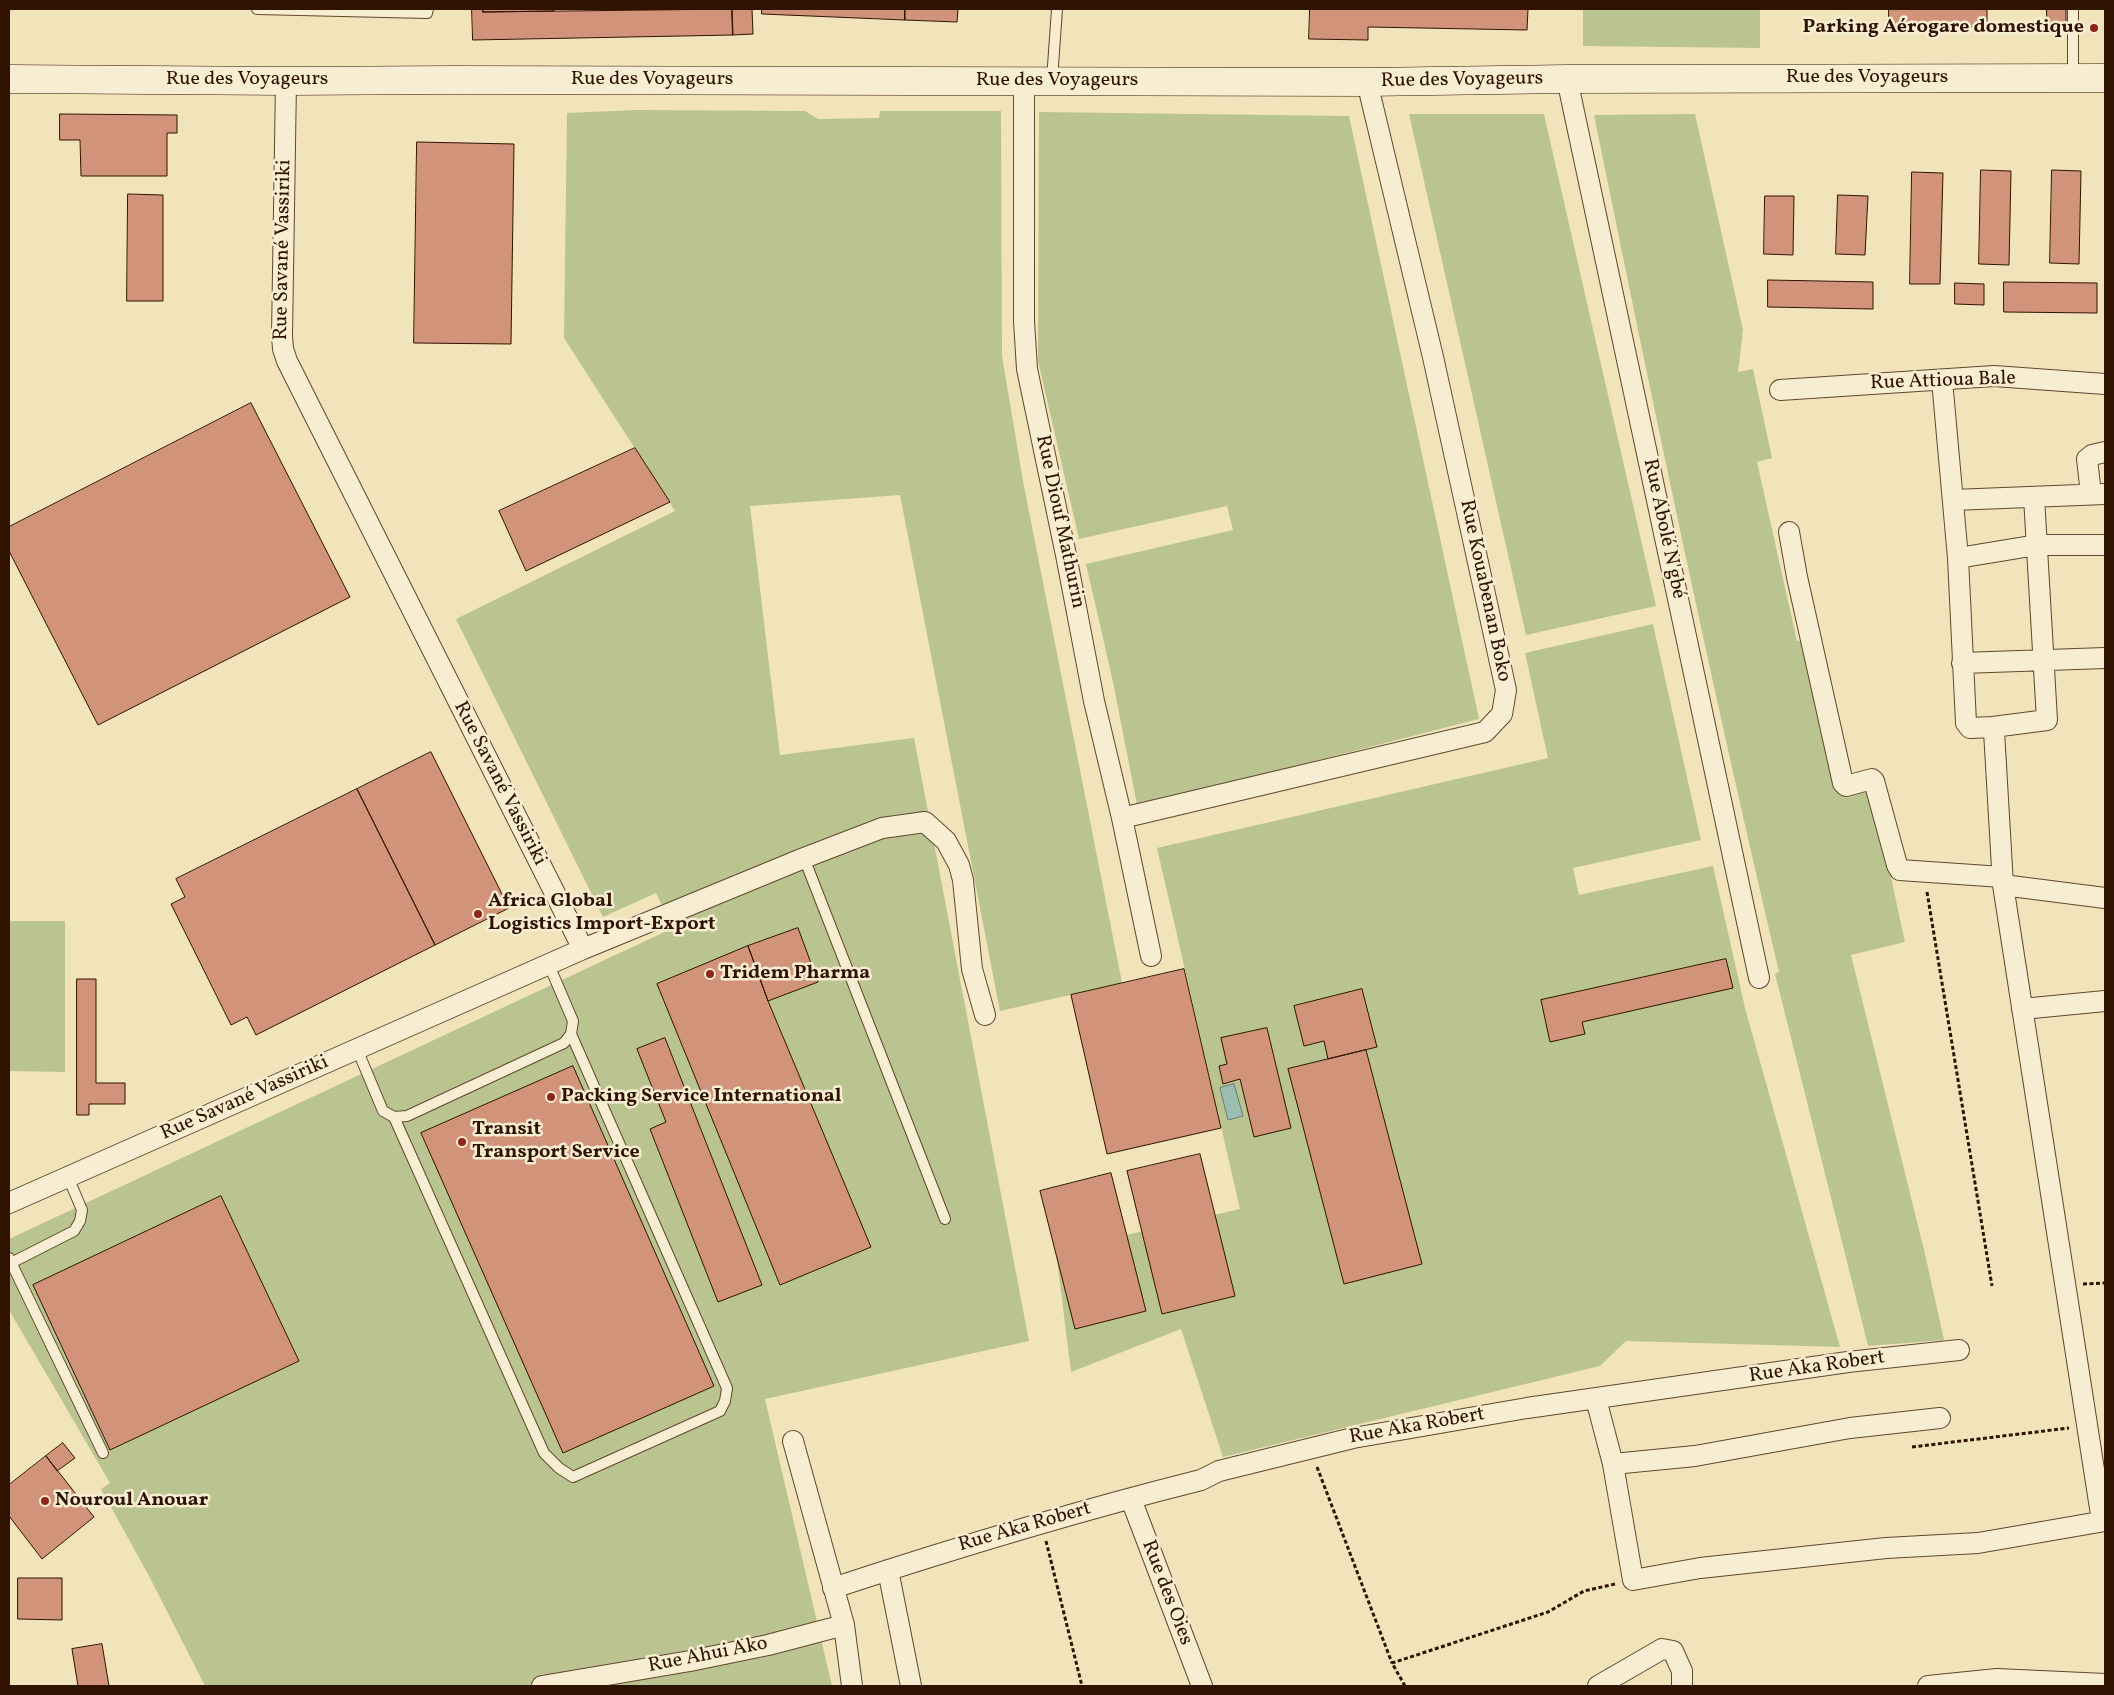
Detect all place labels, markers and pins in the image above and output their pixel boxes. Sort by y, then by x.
place label: Parking Aérogare domestique [1803,16,2084,40]
marker: Parking Aérogare domestique [2088,22,2100,34]
place label: Africa Global Logistics Import-Export [488,890,716,937]
marker: Africa Global Logistics Import-Export [472,908,484,920]
place label: Tridem Pharma [720,962,870,986]
marker: Tridem Pharma [704,968,716,980]
place label: Packing Service International [561,1085,842,1109]
marker: Packing Service International [545,1091,557,1103]
place label: Transit Transport Service [472,1118,640,1165]
marker: Transit Transport Service [456,1136,468,1148]
place label: Nouroul Anouar [55,1489,208,1513]
marker: Nouroul Anouar [39,1495,51,1507]

